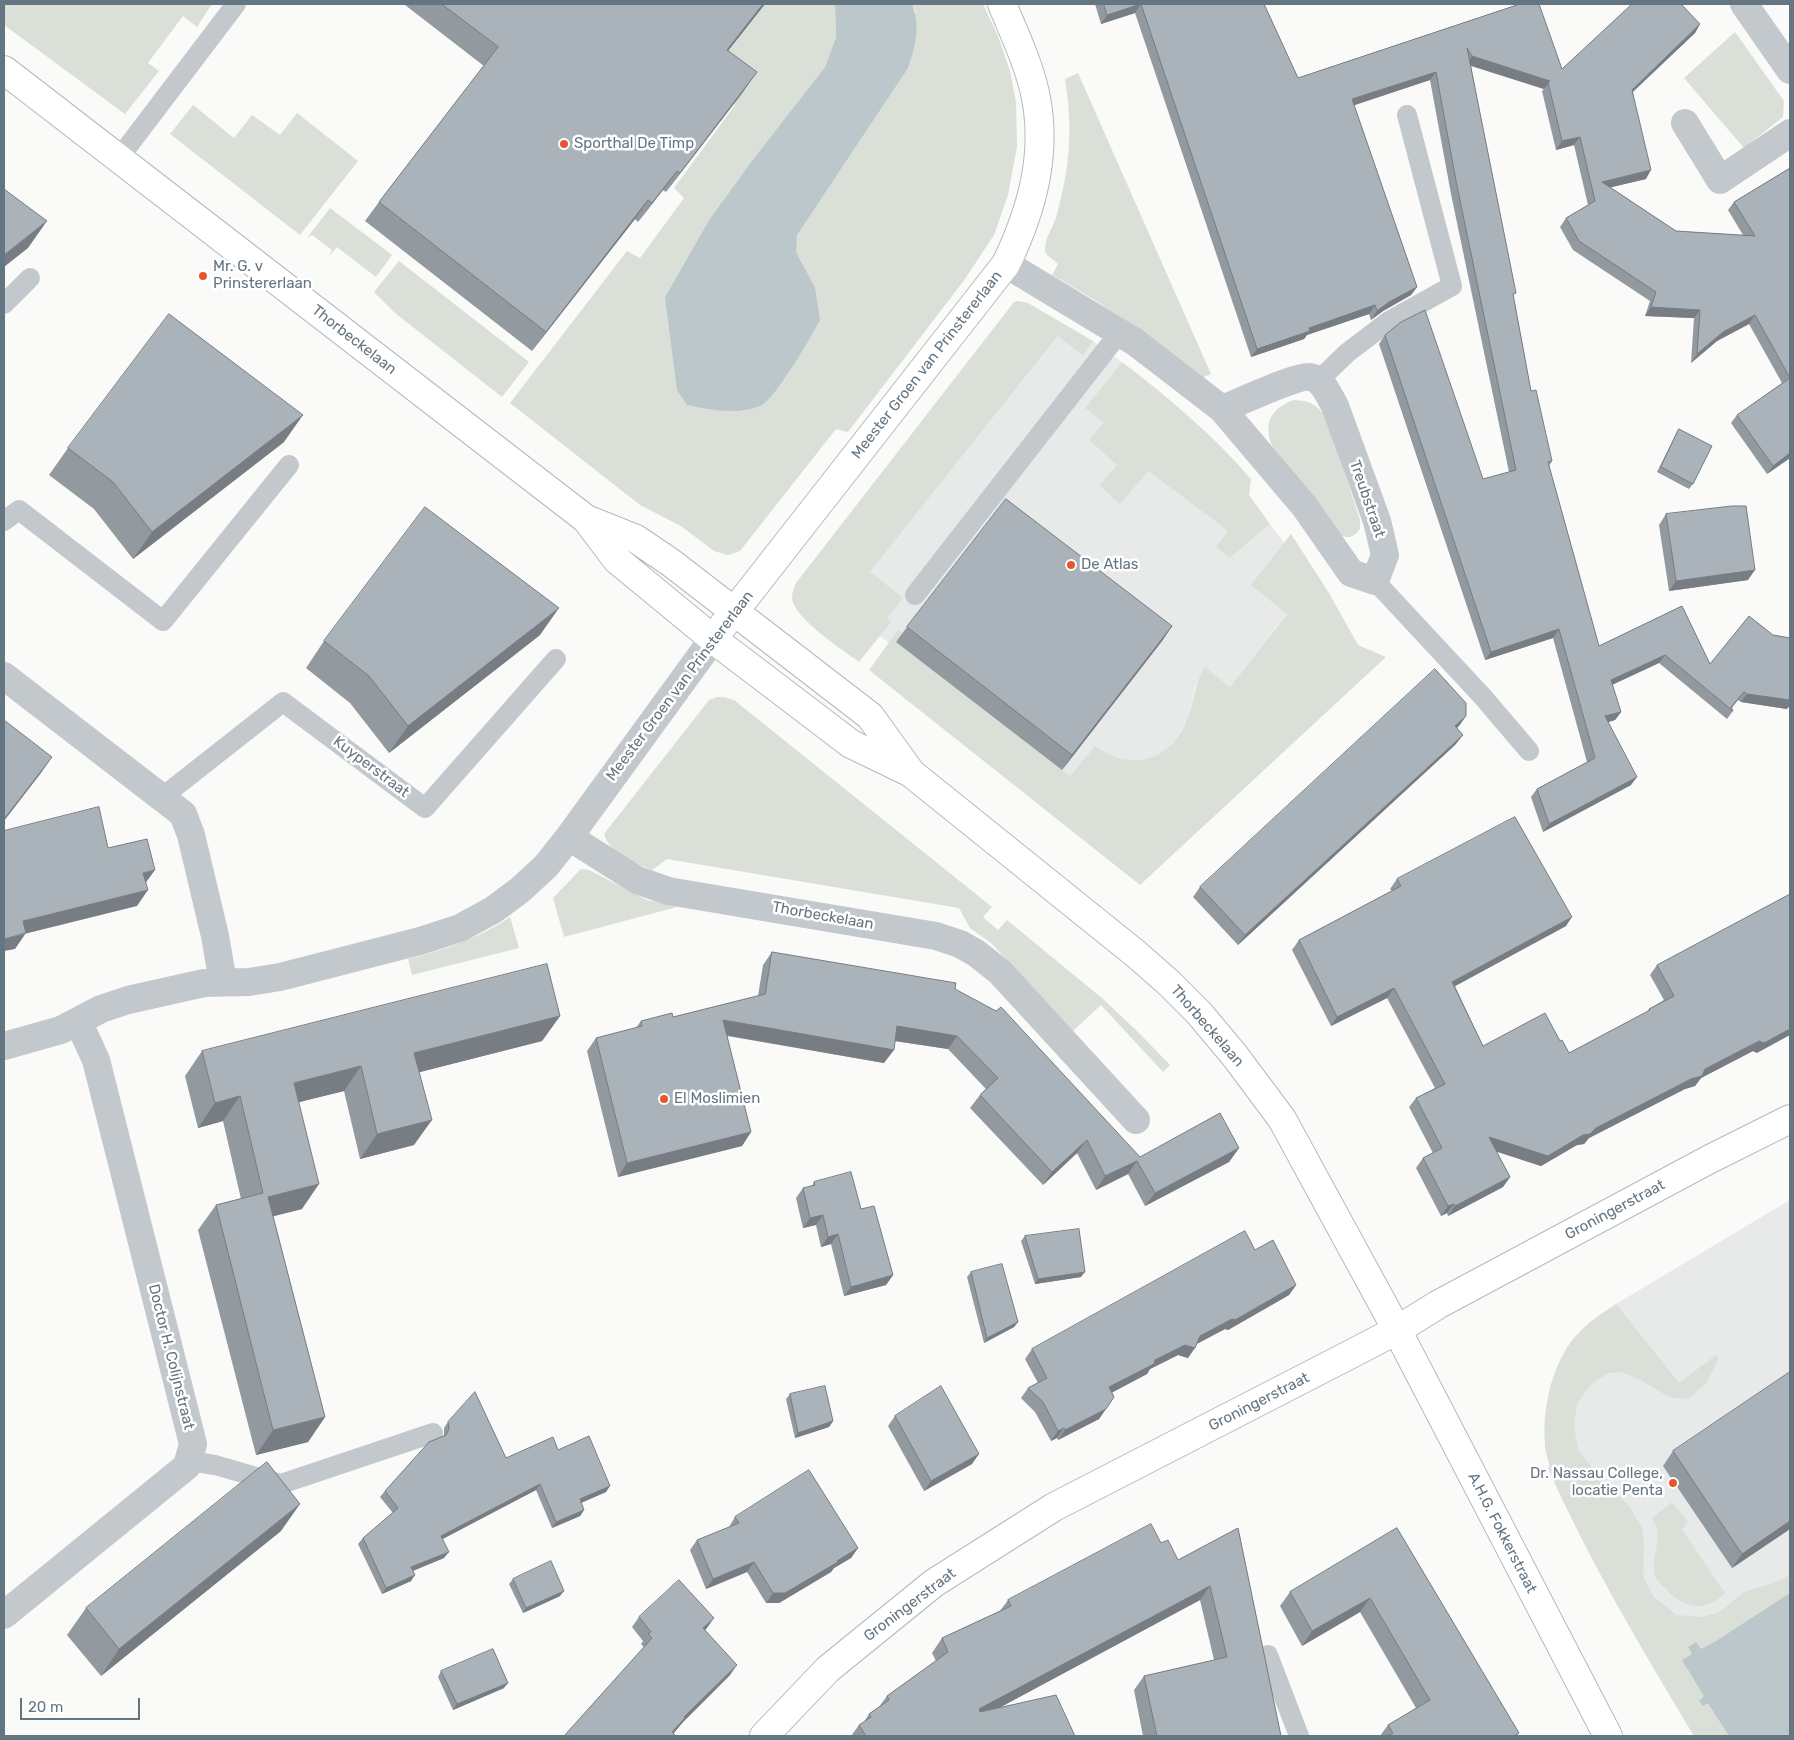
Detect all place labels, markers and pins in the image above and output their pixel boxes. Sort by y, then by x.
place label: Sporthal De Timp [574,135,694,153]
marker: Sporthal De Timp [558,138,570,150]
place label: Mr. G. v Prinstererlaan [213,258,312,293]
marker: Mr. G. v Prinstererlaan [197,270,209,282]
place label: De Atlas [1081,556,1138,574]
marker: De Atlas [1065,559,1077,571]
place label: El Moslimien [674,1090,760,1108]
marker: El Moslimien [658,1093,670,1105]
place label: Dr. Nassau College, locatie Penta [1530,1465,1663,1500]
marker: Dr. Nassau College, locatie Penta [1667,1477,1679,1489]

